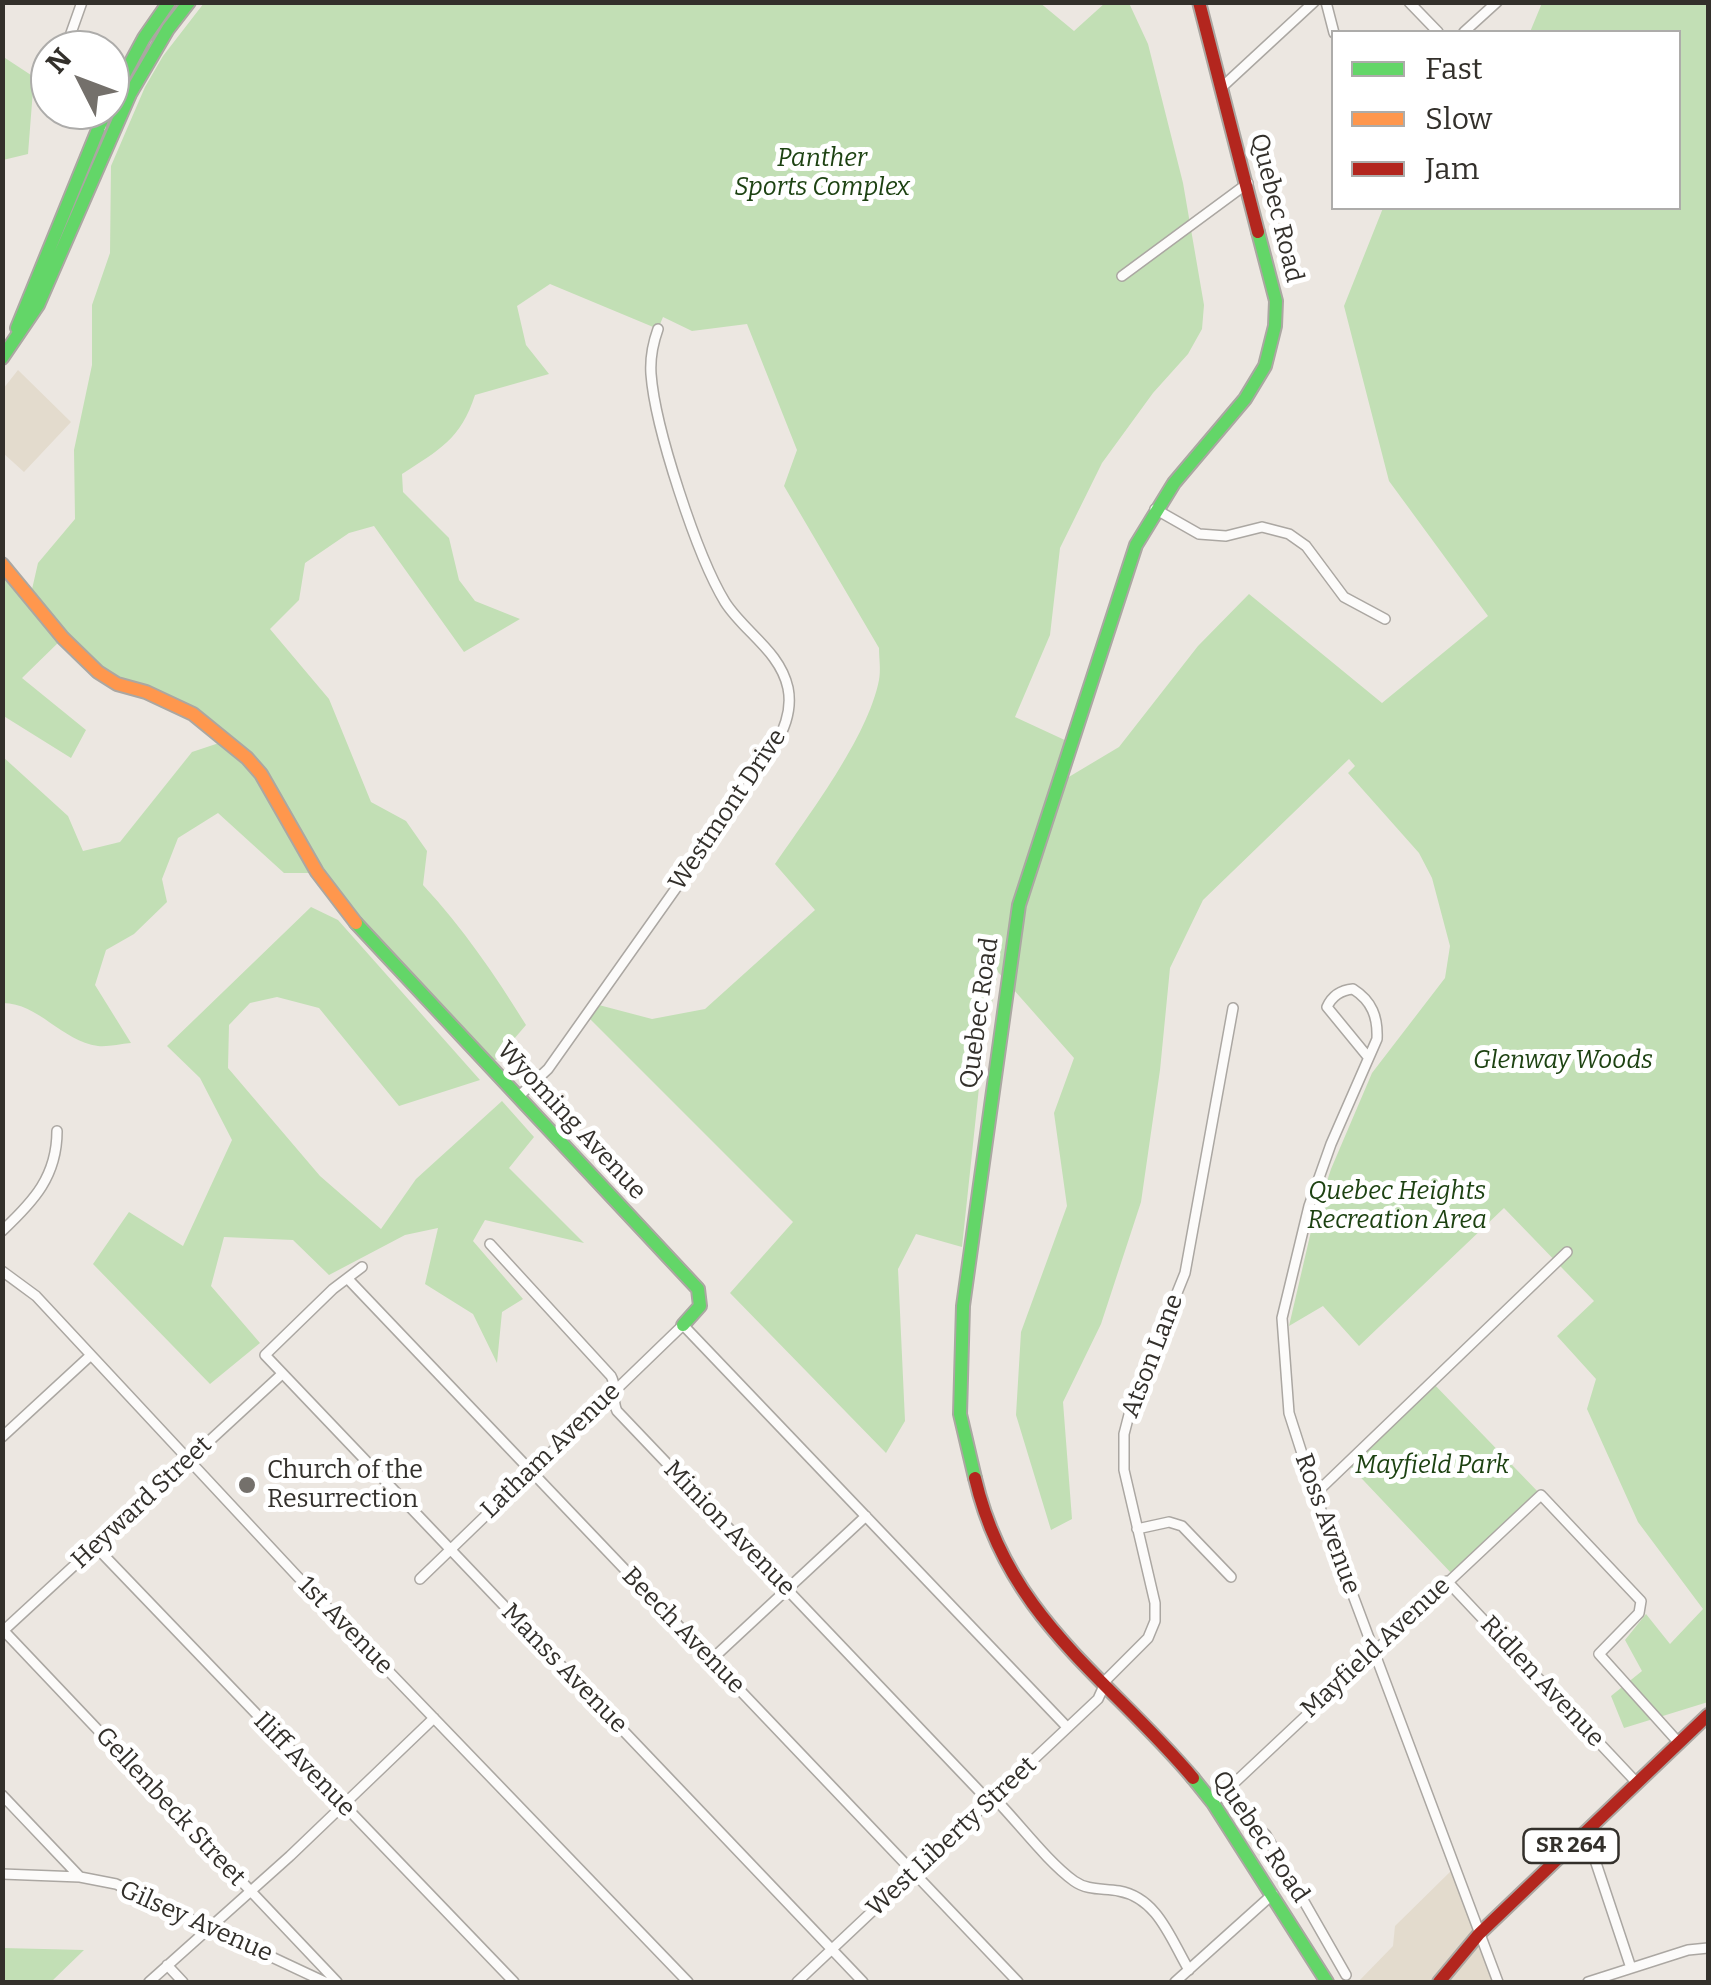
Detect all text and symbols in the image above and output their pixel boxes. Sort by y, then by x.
north arrow [30,30,130,130]
legend [1331,30,1681,210]
text: N [39,42,78,80]
text: Fast [1425,51,1483,87]
text: Slow [1425,101,1492,137]
street label: Quebec Road [1243,130,1309,286]
park label: Panther Sports Complex [734,144,910,203]
text: Jam [1425,151,1479,187]
street label: Westmont Drive [663,724,793,896]
street label: Quebec Road [955,935,1005,1091]
street label: Wyoming Avenue [490,1036,652,1206]
park label: Glenway Woods [1473,1046,1653,1076]
park label: Quebec Heights Recreation Area [1307,1177,1487,1236]
street label: Atson Lane [1116,1290,1190,1422]
street label: Latham Avenue [475,1377,627,1525]
street label: Heyward Street [66,1431,218,1575]
street label: Ross Avenue [1288,1450,1366,1598]
park label: Mayfield Park [1355,1451,1509,1481]
street label: Minion Avenue [657,1455,801,1603]
place label: Church of the Resurrection [267,1456,423,1515]
marker: Church of the Resurrection [236,1474,258,1496]
street label: Beech Avenue [615,1562,751,1700]
street label: 1st Avenue [291,1571,399,1681]
street label: Mayfield Avenue [1295,1571,1457,1725]
street label: Manss Avenue [495,1598,633,1740]
street label: Ridlen Avenue [1474,1610,1610,1754]
street label: Iliff Avenue [247,1707,361,1823]
street label: Gellenbeck Street [89,1721,251,1893]
street label: West Liberty Street [861,1751,1043,1923]
street label: Quebec Road [1205,1765,1315,1909]
road number: SR 264 [1524,1829,1618,1863]
street label: Gilsey Avenue [115,1875,277,1969]

